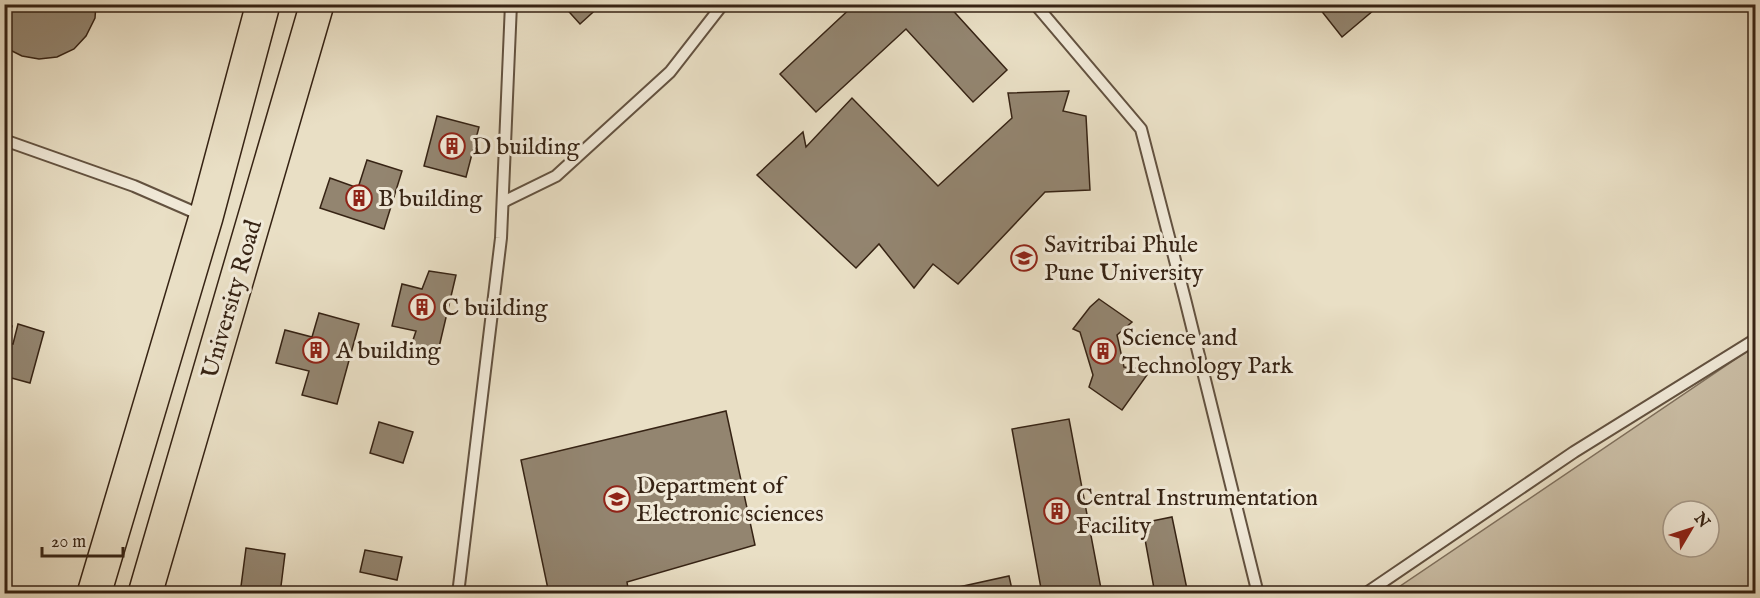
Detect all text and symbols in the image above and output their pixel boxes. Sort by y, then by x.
building icon: D building [437,131,467,161]
place label: D building [472,132,581,163]
building icon: B building [344,183,374,213]
place label: B building [378,184,483,215]
street label: University Road [195,216,270,382]
place label: Savitribai Phule Pune University [1044,230,1204,289]
school or university icon: Savitribai Phule Pune University [1009,243,1039,273]
building icon: C building [407,292,437,322]
place label: C building [442,293,548,324]
place label: Science and Technology Park [1122,323,1293,382]
building icon: A building [301,335,331,365]
place label: A building [335,336,442,367]
building icon: Science and Technology Park [1088,336,1118,366]
place label: Department of Electronic sciences [636,471,824,530]
place label: Central Instrumentation Facility [1076,483,1318,542]
school or university icon: Department of Electronic sciences [602,484,632,514]
building icon: Central Instrumentation Facility [1042,496,1072,526]
north arrow [1661,499,1721,559]
text: N [1688,508,1713,533]
scale bar [42,520,123,558]
text: 20 m [51,531,86,554]

